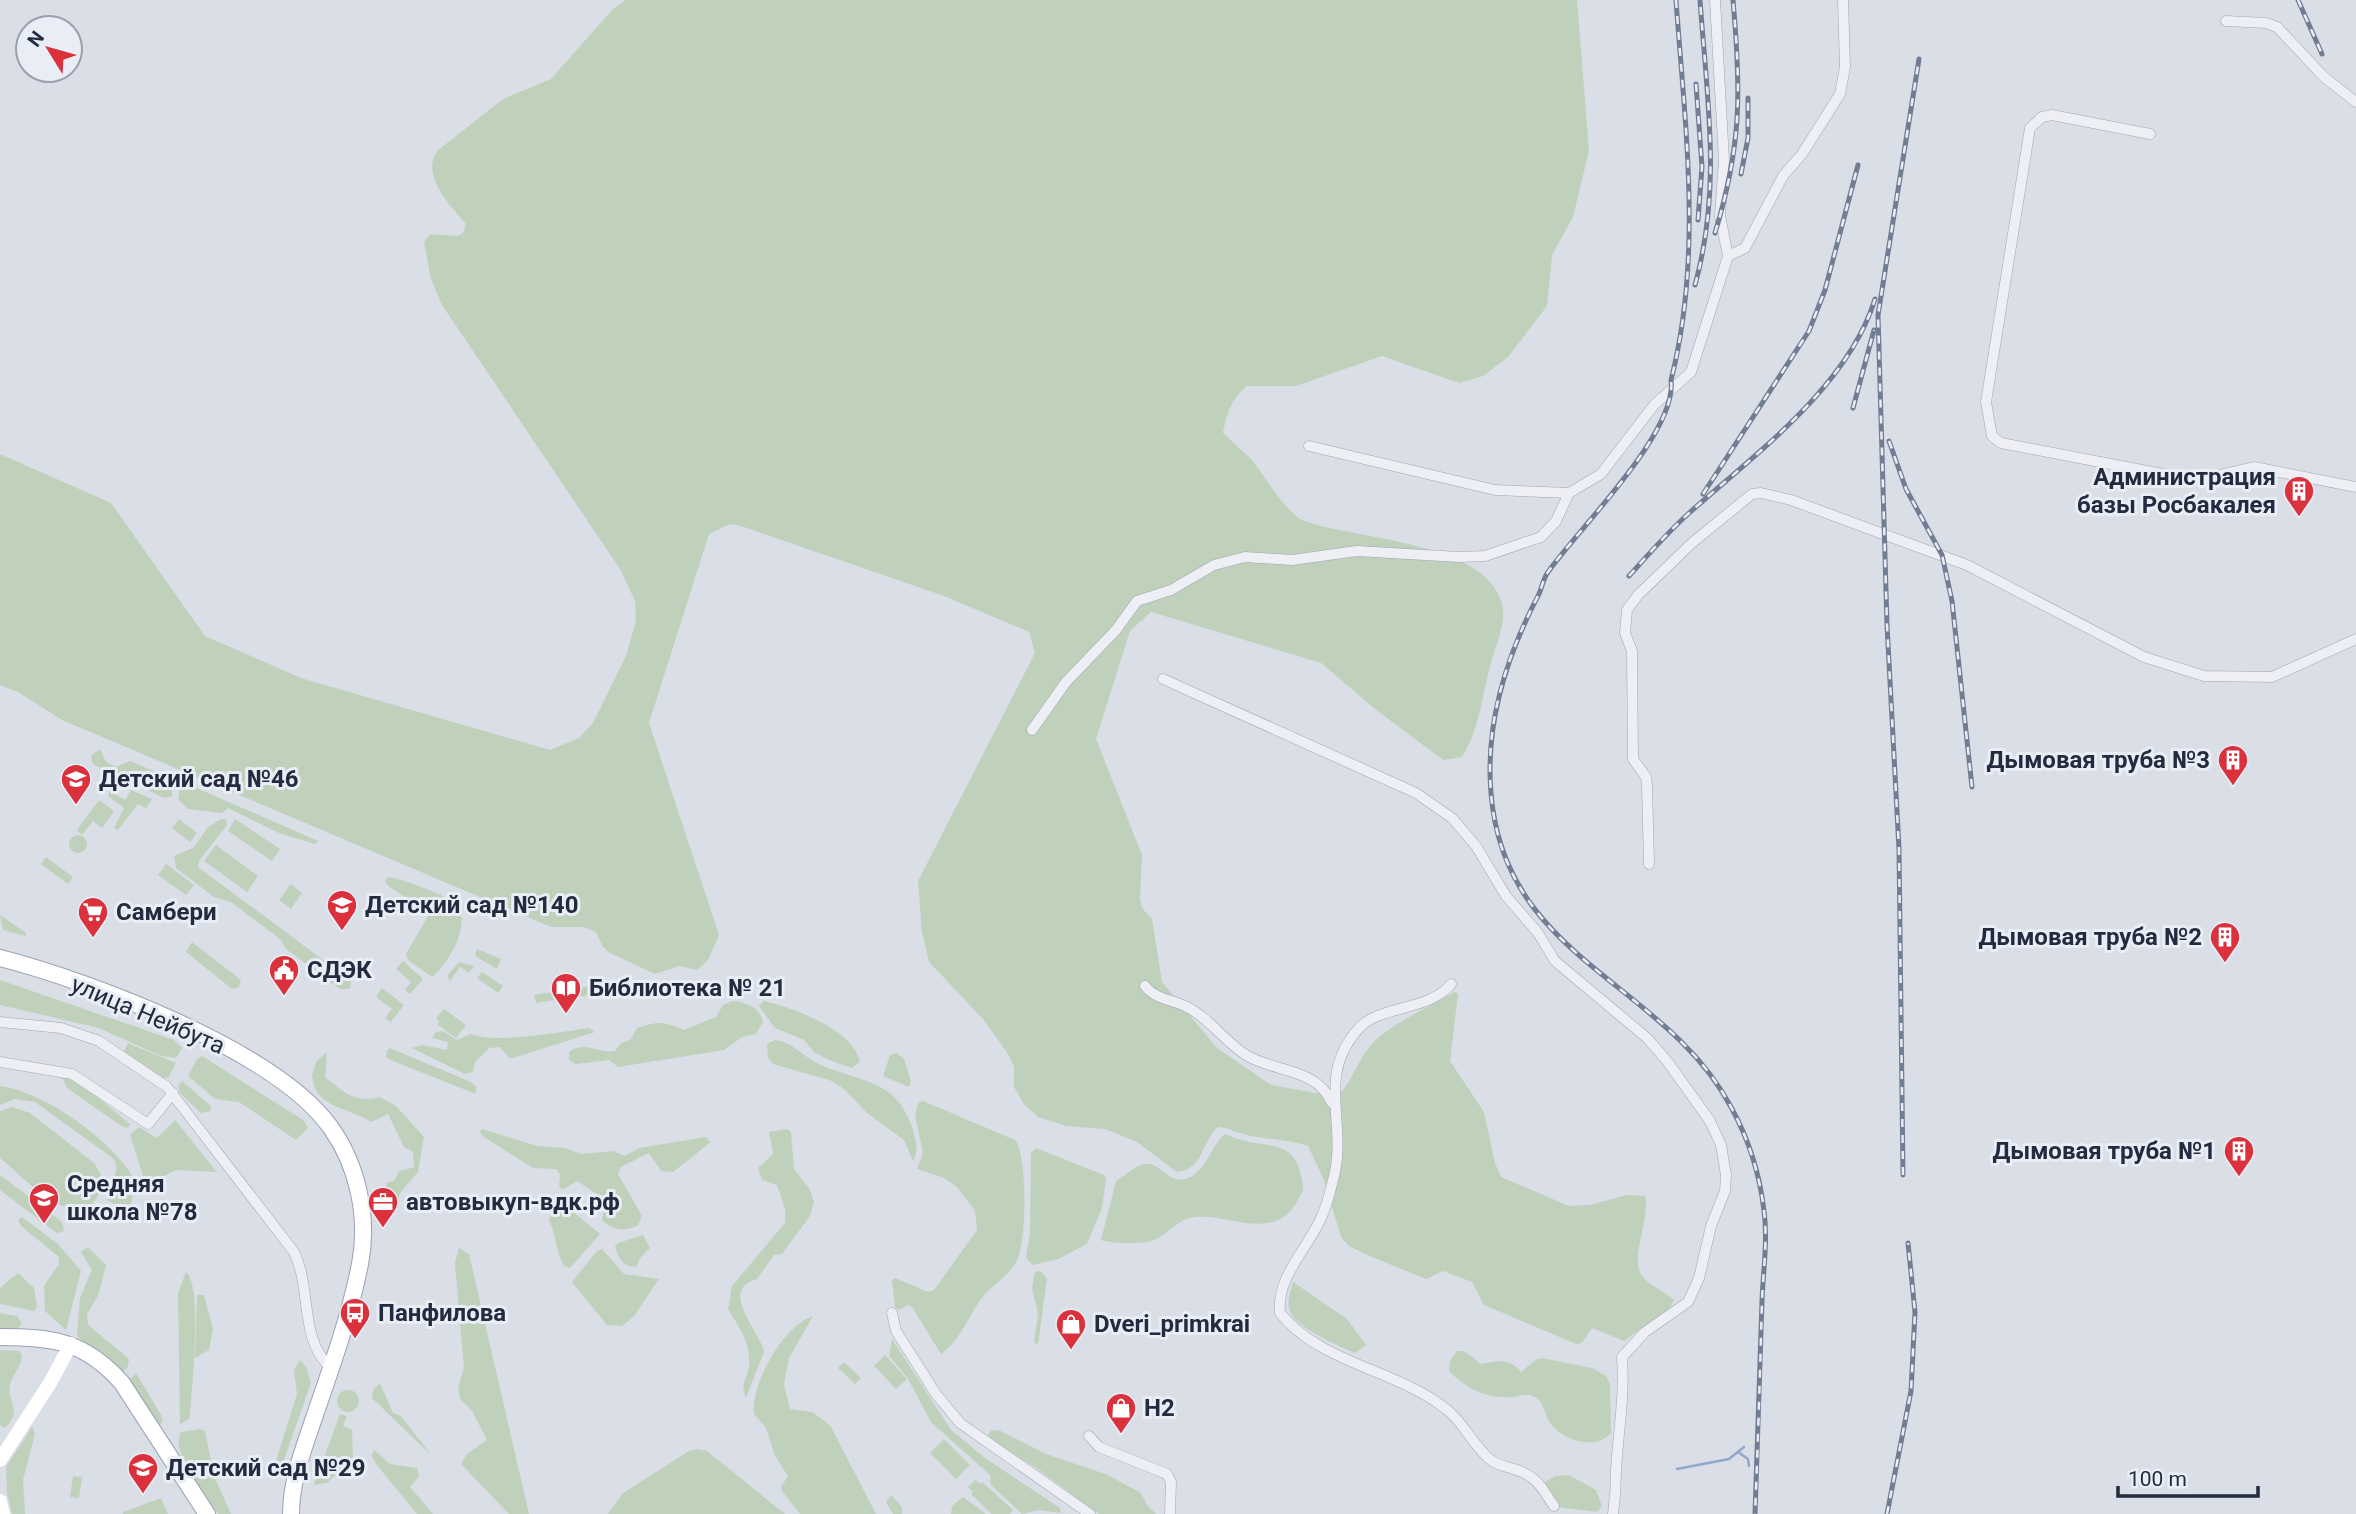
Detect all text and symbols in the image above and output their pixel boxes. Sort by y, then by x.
north arrow [14,14,84,84]
text: N [23,27,49,51]
place label: Администрация базы Росбакалея [2077,463,2276,519]
building icon: Администрация базы Росбакалея [2282,474,2316,518]
building icon: Дымовая труба №3 [2216,743,2250,787]
place label: Дымовая труба №3 [1986,746,2210,774]
school or university icon: Детский сад №46 [59,762,93,806]
place label: Детский сад №46 [99,765,299,793]
school or university icon: Детский сад №140 [325,888,359,932]
place label: Детский сад №140 [365,891,578,919]
supermarket icon: Самбери [76,895,110,939]
place label: Самбери [116,898,217,926]
building icon: Дымовая труба №2 [2208,920,2242,964]
place label: Дымовая труба №2 [1978,923,2202,951]
public building icon: СДЭК [267,953,301,997]
place label: СДЭК [307,956,372,984]
street label: улица Нейбута [67,970,229,1060]
library icon: Библиотека № 21 [549,971,583,1015]
place label: Библиотека № 21 [589,974,786,1002]
building icon: Дымовая труба №1 [2222,1134,2256,1178]
place label: Дымовая труба №1 [1992,1137,2216,1165]
place label: Средняя школа №78 [67,1170,197,1226]
school or university icon: Средняя школа №78 [27,1181,61,1225]
office icon: автовыкуп-вдк.рф [366,1185,400,1229]
place label: автовыкуп-вдк.рф [406,1188,620,1216]
bus stop icon: Панфилова [338,1296,372,1340]
place label: Панфилова [378,1299,506,1327]
shop icon: Dveri_primkrai [1054,1307,1088,1351]
place label: Dveri_primkrai [1094,1310,1250,1338]
shop icon: H2 [1104,1391,1138,1435]
place label: H2 [1144,1394,1175,1422]
school or university icon: Детский сад №29 [126,1451,160,1495]
place label: Детский сад №29 [166,1454,366,1482]
scale bar [2118,1454,2258,1498]
text: 100 m [2128,1467,2187,1491]

